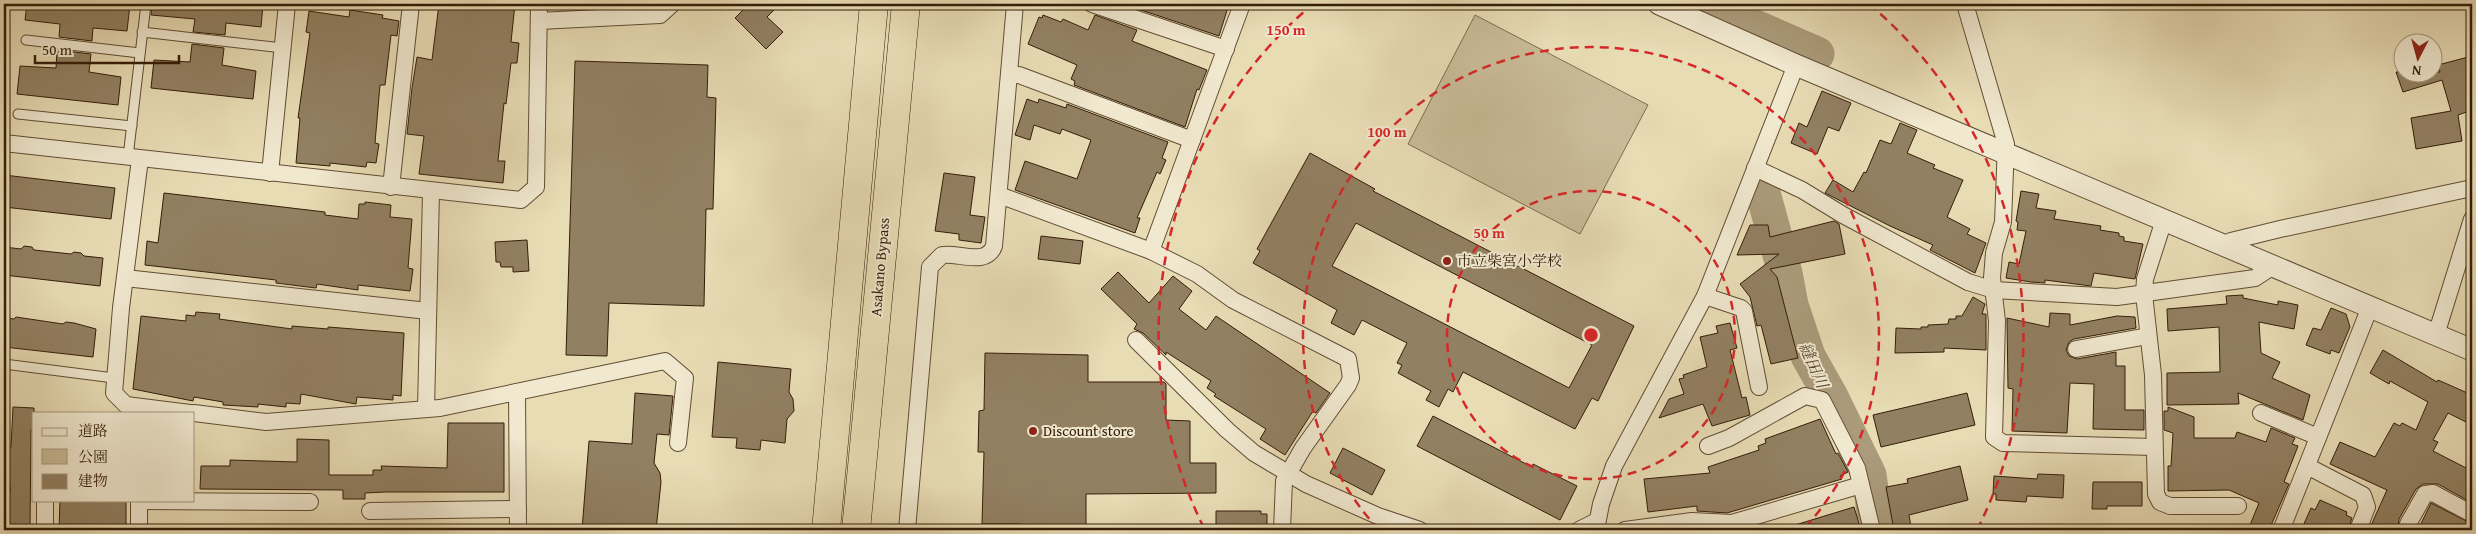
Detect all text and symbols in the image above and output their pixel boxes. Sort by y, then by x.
text: 150 m [1266,19,1306,40]
scale bar [35,32,179,64]
north arrow [2394,32,2444,82]
text: 50 m [42,39,73,60]
text: N [2410,60,2422,81]
text: 100 m [1367,121,1407,142]
street label: Asakano Bypass [865,217,894,317]
text: 50 m [1473,222,1505,243]
place label: 市立柴宮小学校 [1457,250,1562,271]
marker: 市立柴宮小学校 [1441,255,1453,267]
centre of rings [1582,326,1600,344]
water label: 縫田川 [1793,338,1836,394]
legend [32,412,195,502]
text: 道路 [78,420,108,441]
place label: Discount store [1043,420,1134,441]
marker: Discount store [1027,425,1039,437]
text: 公園 [78,446,108,467]
text: 建物 [78,470,108,491]

